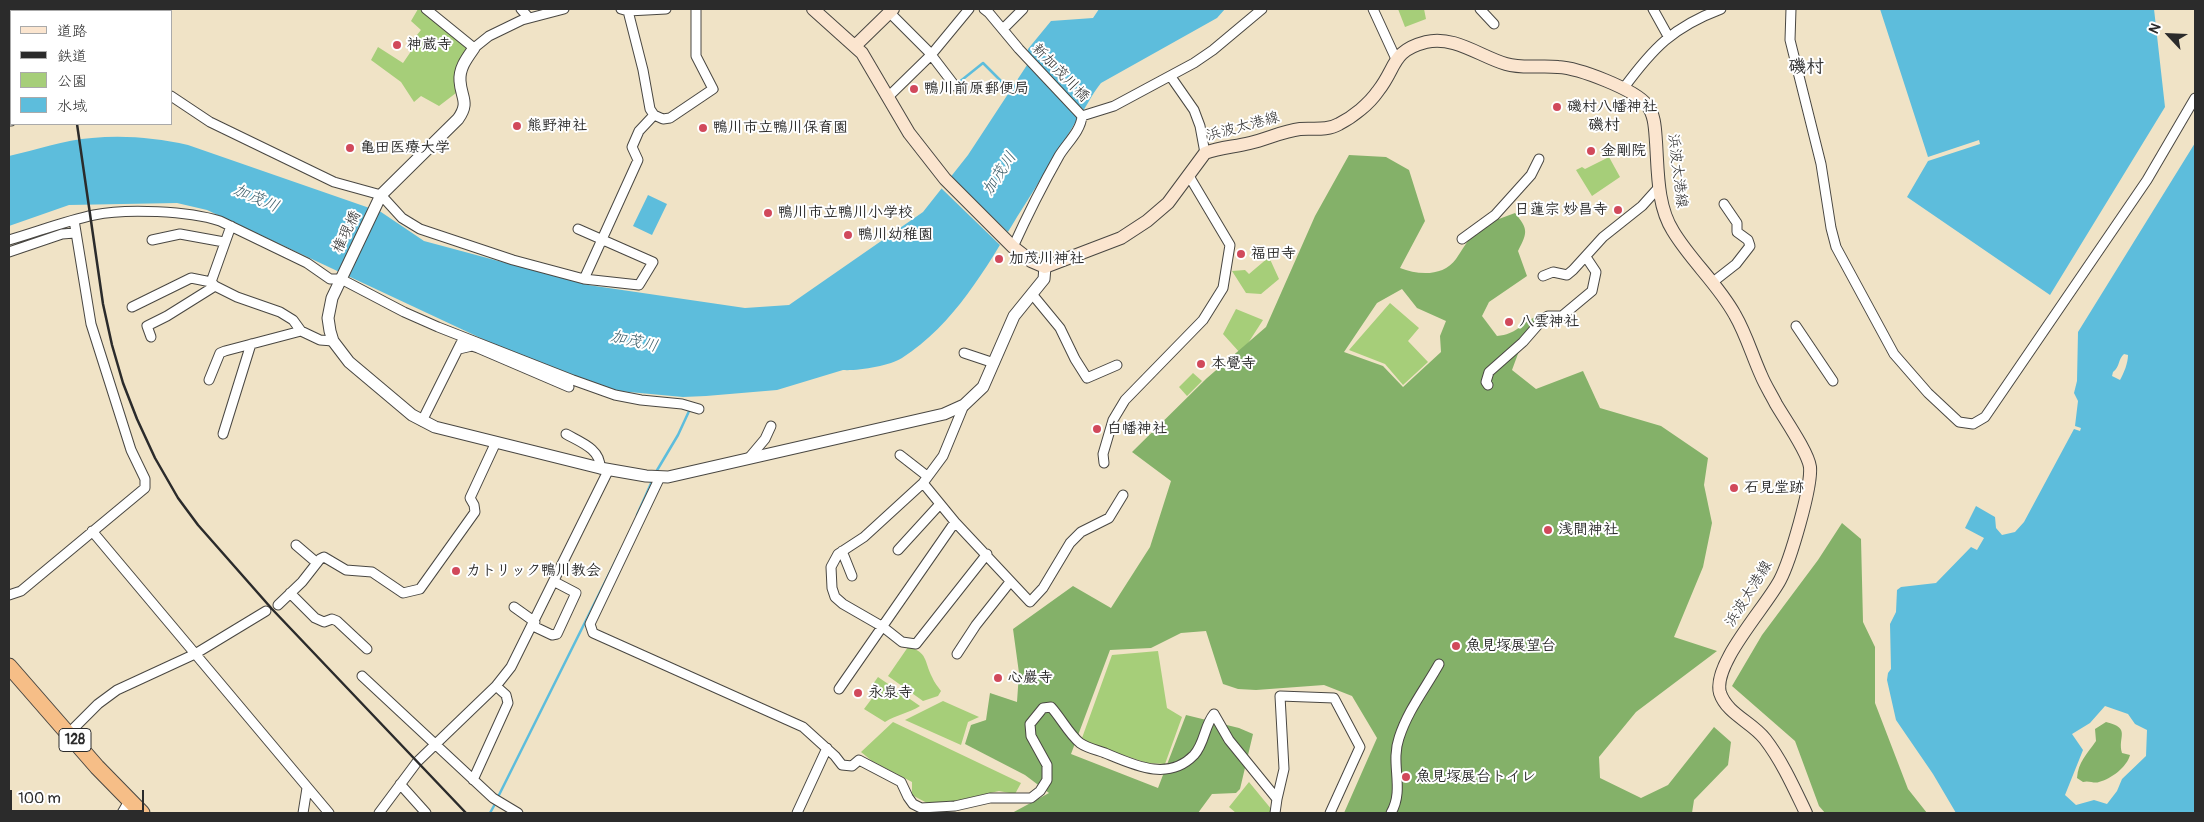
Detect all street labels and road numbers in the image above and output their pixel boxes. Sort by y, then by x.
street label: 新加茂川橋 [1027,40,1093,106]
street label: 浜波太港線 [1204,109,1282,145]
street label: 浜波太港線 [1663,133,1691,209]
street label: 権現橋 [329,208,365,256]
street label: 浜波太港線 [1721,557,1777,631]
road number: 128 [59,728,91,752]

